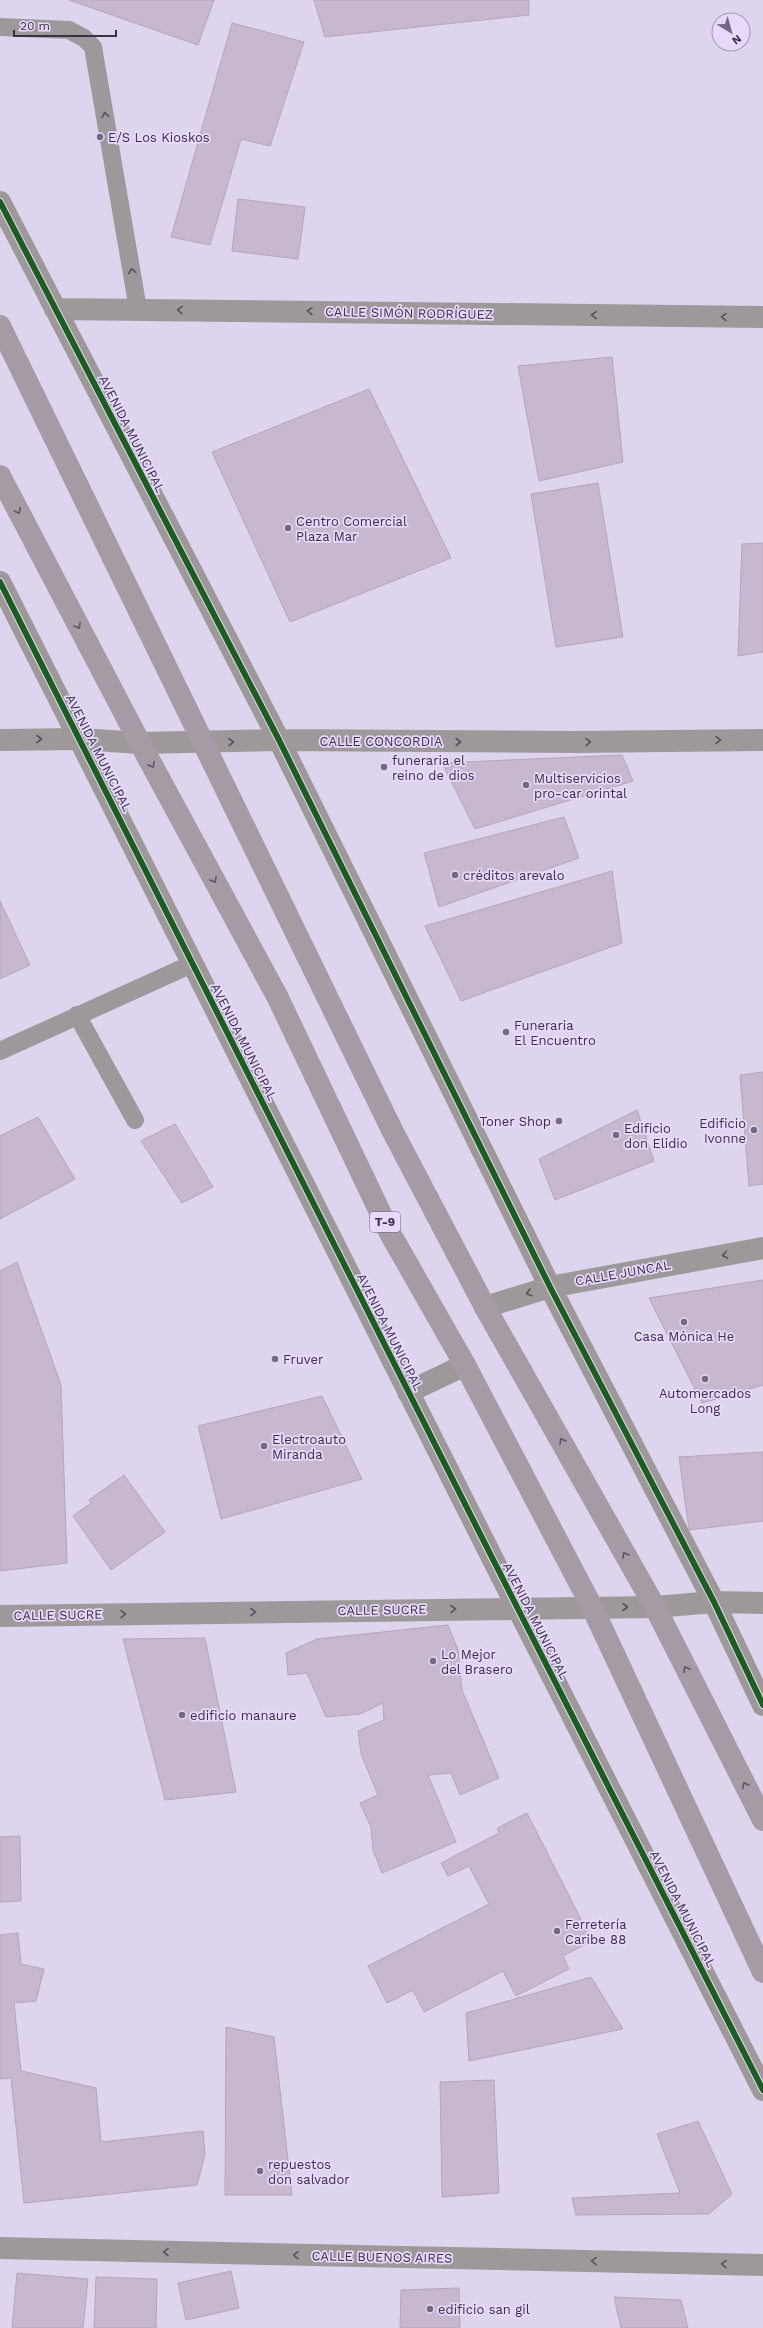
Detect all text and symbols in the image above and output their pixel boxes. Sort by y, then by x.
scale bar [14,12,116,38]
north arrow [711,12,751,52]
text: 20 m [20,19,50,33]
text: N [730,32,744,47]
one-way arrow [101,112,110,118]
place label: E/S Los Kioskos [108,130,210,145]
marker: E/S Los Kioskos [95,132,105,142]
one-way arrow [128,267,136,274]
street label: CALLE SIMÓN RODRÍGUEZ [325,303,493,322]
one-way arrow [177,305,183,314]
one-way arrow [307,307,313,315]
one-way arrow [591,311,597,319]
one-way arrow [721,313,727,321]
street label: AVENIDA MUNICIPAL [96,373,168,495]
one-way arrow [13,507,21,514]
place label: Centro Comercial Plaza Mar [296,514,407,544]
marker: Centro Comercial Plaza Mar [283,523,293,533]
one-way arrow [74,622,81,629]
street label: AVENIDA MUNICIPAL [63,692,135,814]
street label: CALLE CONCORDIA [319,734,443,749]
one-way arrow [36,735,42,743]
one-way arrow [715,736,721,745]
one-way arrow [228,737,234,746]
one-way arrow [455,738,461,746]
one-way arrow [585,738,591,746]
place label: funeraria el reino de dios [392,753,475,783]
one-way arrow [147,761,155,769]
marker: funeraria el reino de dios [379,762,389,772]
place label: Multiservicios pro-car orintal [534,771,627,801]
marker: Multiservicios pro-car orintal [521,780,531,790]
place label: créditos arevalo [463,868,565,883]
marker: créditos arevalo [450,870,460,880]
one-way arrow [209,876,217,883]
street label: AVENIDA MUNICIPAL [208,981,280,1103]
place label: Funeraria El Encuentro [514,1018,596,1048]
marker: Funeraria El Encuentro [501,1027,511,1037]
place label: Toner Shop [479,1114,551,1129]
marker: Toner Shop [554,1116,564,1126]
place label: Edificio Ivonne [699,1116,746,1146]
place label: Edificio don Elidio [624,1121,688,1151]
marker: Edificio Ivonne [749,1125,759,1135]
marker: Edificio don Elidio [611,1130,621,1140]
road number: T-9 [370,1212,400,1232]
one-way arrow [722,1250,728,1258]
street label: CALLE JUNCAL [574,1257,672,1289]
street label: AVENIDA MUNICIPAL [354,1271,426,1393]
one-way arrow [525,1288,532,1297]
marker: Casa Mónica He [679,1317,689,1327]
place label: Casa Mónica He [634,1329,734,1344]
place label: Fruver [283,1352,323,1367]
marker: Fruver [270,1354,280,1364]
marker: Automercados Long [700,1374,710,1384]
place label: Automercados Long [659,1386,751,1416]
place label: Electroauto Miranda [272,1432,346,1462]
one-way arrow [560,1438,567,1445]
marker: Electroauto Miranda [259,1441,269,1451]
one-way arrow [623,1551,630,1559]
street label: AVENIDA MUNICIPAL [500,1560,572,1682]
street label: CALLE SUCRE [337,1602,427,1618]
one-way arrow [622,1603,628,1611]
one-way arrow [450,1605,456,1614]
street label: CALLE SUCRE [13,1607,103,1623]
one-way arrow [250,1608,256,1616]
one-way arrow [120,1610,126,1618]
place label: Lo Mejor del Brasero [441,1647,513,1677]
marker: Lo Mejor del Brasero [428,1656,438,1666]
one-way arrow [684,1666,691,1674]
place label: edificio manaure [190,1708,296,1723]
marker: edificio manaure [177,1710,187,1720]
one-way arrow [742,1782,750,1790]
street label: AVENIDA MUNICIPAL [647,1848,719,1970]
place label: Ferretería Caribe 88 [565,1917,627,1947]
marker: Ferretería Caribe 88 [552,1926,562,1936]
place label: repuestos don salvador [268,2157,350,2187]
marker: repuestos don salvador [255,2166,265,2176]
one-way arrow [163,2248,169,2256]
street label: CALLE BUENOS AIRES [311,2248,453,2266]
one-way arrow [293,2251,299,2259]
one-way arrow [591,2257,597,2266]
one-way arrow [721,2260,727,2268]
place label: edificio san gil [438,2302,530,2317]
marker: edificio san gil [425,2304,435,2314]

